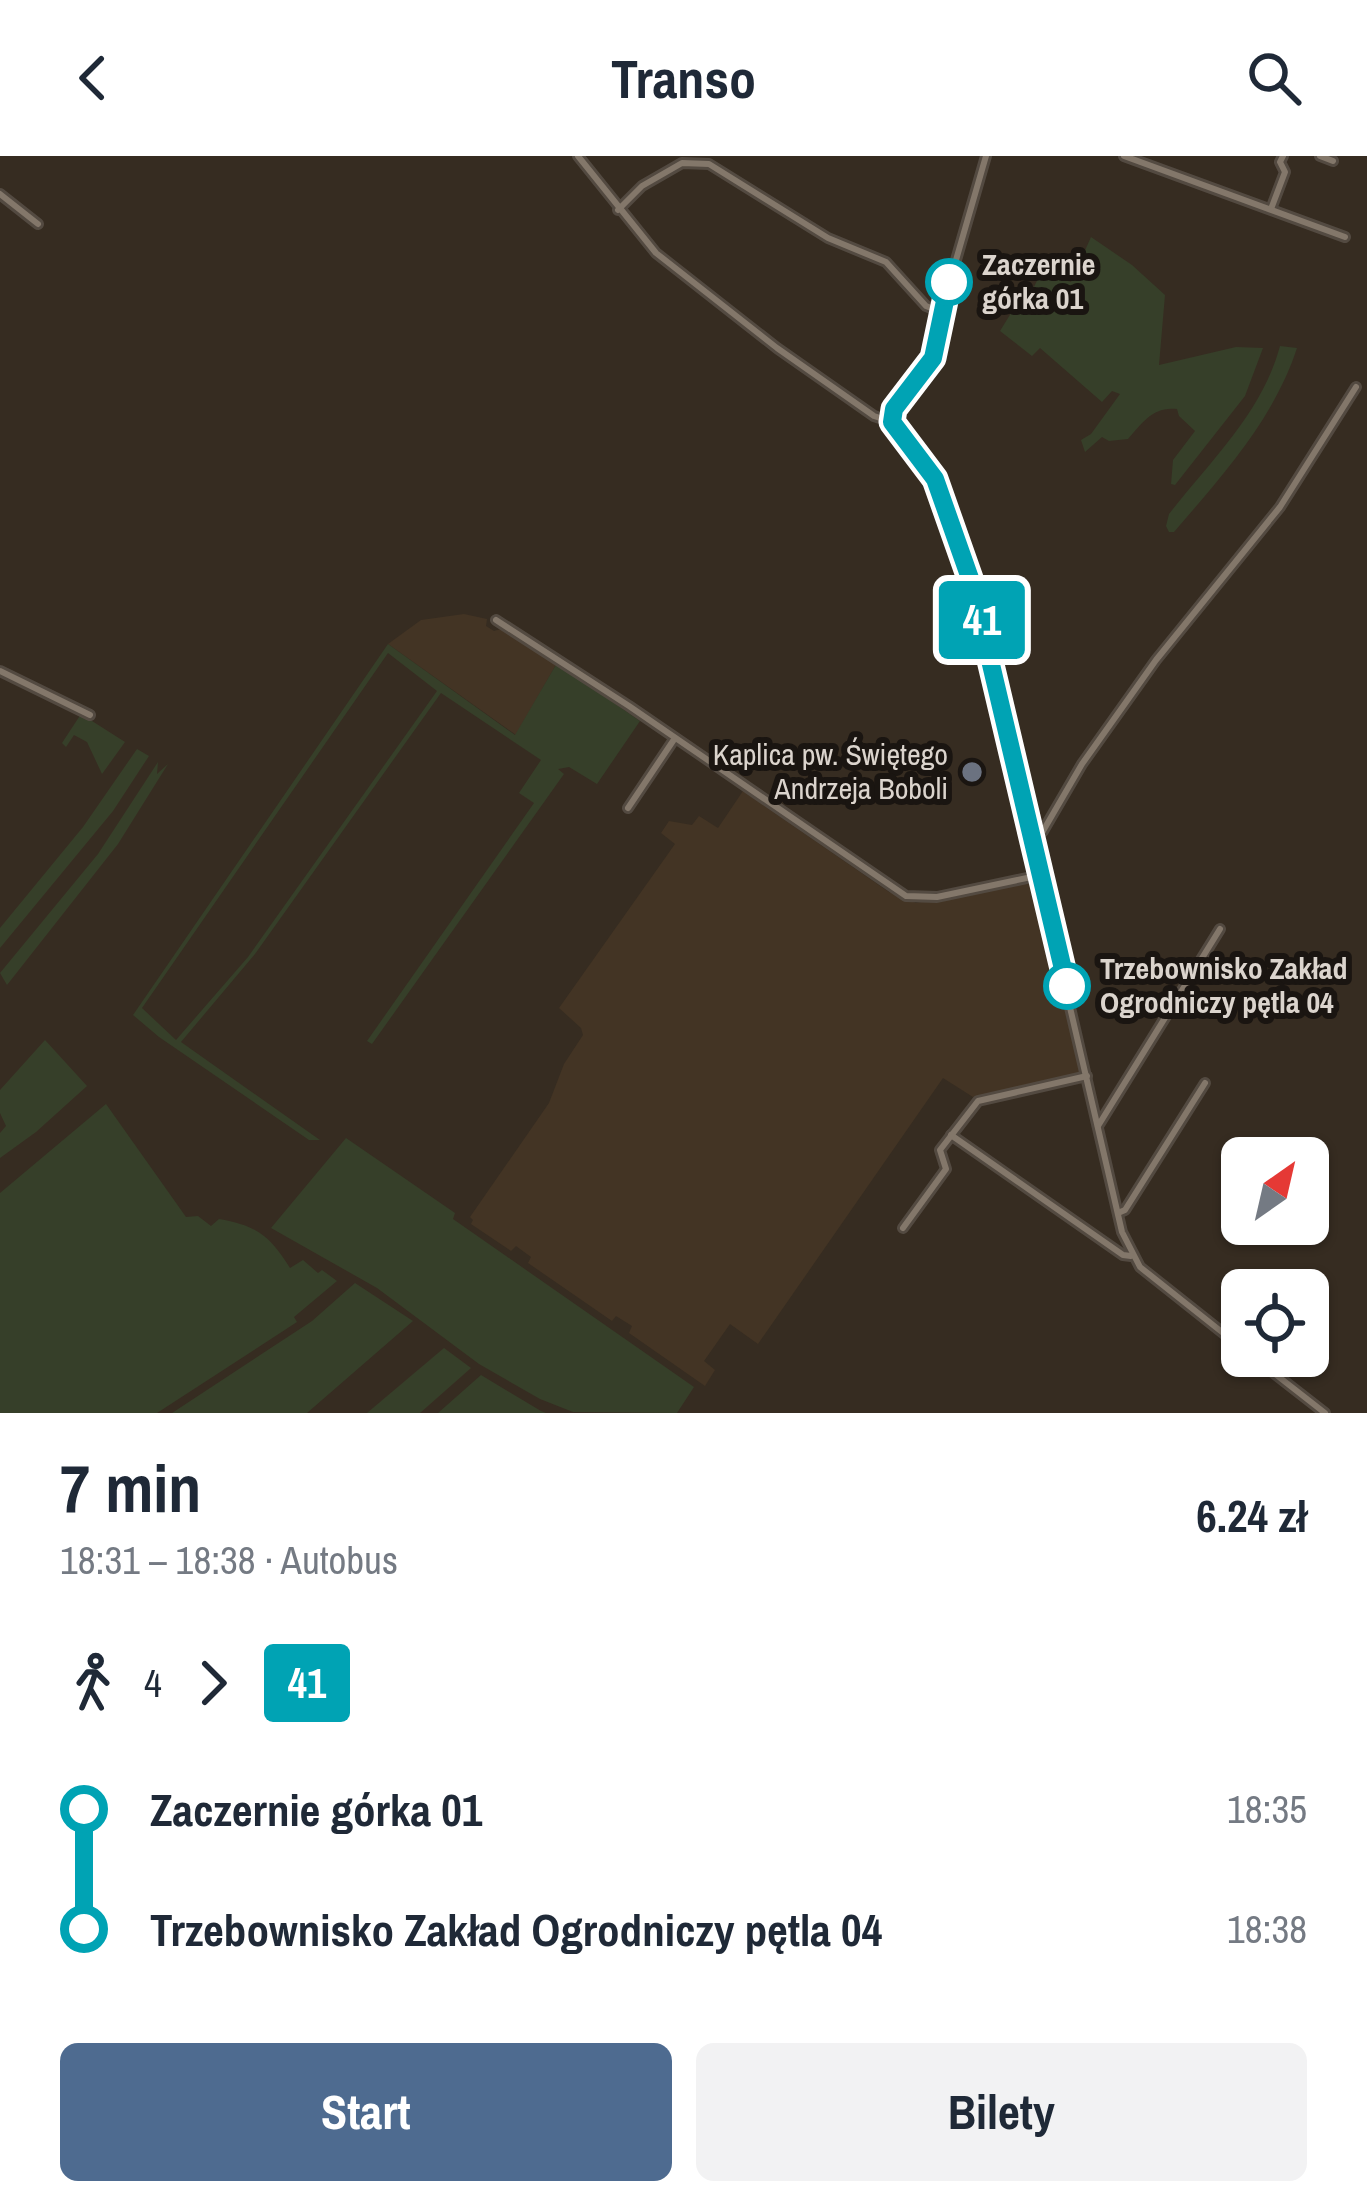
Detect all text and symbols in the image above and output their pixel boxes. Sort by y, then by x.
text: Transo [611,42,756,115]
icon: back [60,45,126,111]
icon: search [1241,45,1307,111]
place label: Zaczernie górka 01 [982,244,1096,318]
marker: Zaczernie górka 01 [927,260,971,304]
line badge: 41 [928,581,1036,659]
text: 41 [963,592,1001,648]
place label: Kaplica pw. Świętego Andrzeja Boboli [713,734,948,808]
marker: Kaplica pw. Świętego Andrzeja Boboli [959,759,985,785]
place label: Trzebownisko Zakład Ogrodniczy pętla 04 [1100,948,1347,1022]
marker: Trzebownisko Zakład Ogrodniczy pętla 04 [1045,964,1089,1008]
north arrow [1221,1137,1329,1245]
map controls [1221,1137,1329,1377]
button: locate [1221,1269,1329,1377]
text: 7 min [60,1444,201,1533]
text: 6.24 zł [1196,1485,1307,1546]
text: 18:31 – 18:38 · Autobus [60,1534,398,1586]
icon: walk [60,1650,126,1716]
icon: forward [180,1650,246,1716]
text: 41 [288,1655,326,1711]
text: 4 [144,1657,162,1709]
text: Zaczernie górka 01 [150,1779,482,1840]
text: 18:35 [1227,1783,1307,1835]
text: Trzebownisko Zakład Ogrodniczy pętla 04 [150,1899,882,1960]
text: 18:38 [1227,1903,1307,1955]
button: Start [60,2043,672,2181]
button: Bilety [696,2043,1307,2181]

